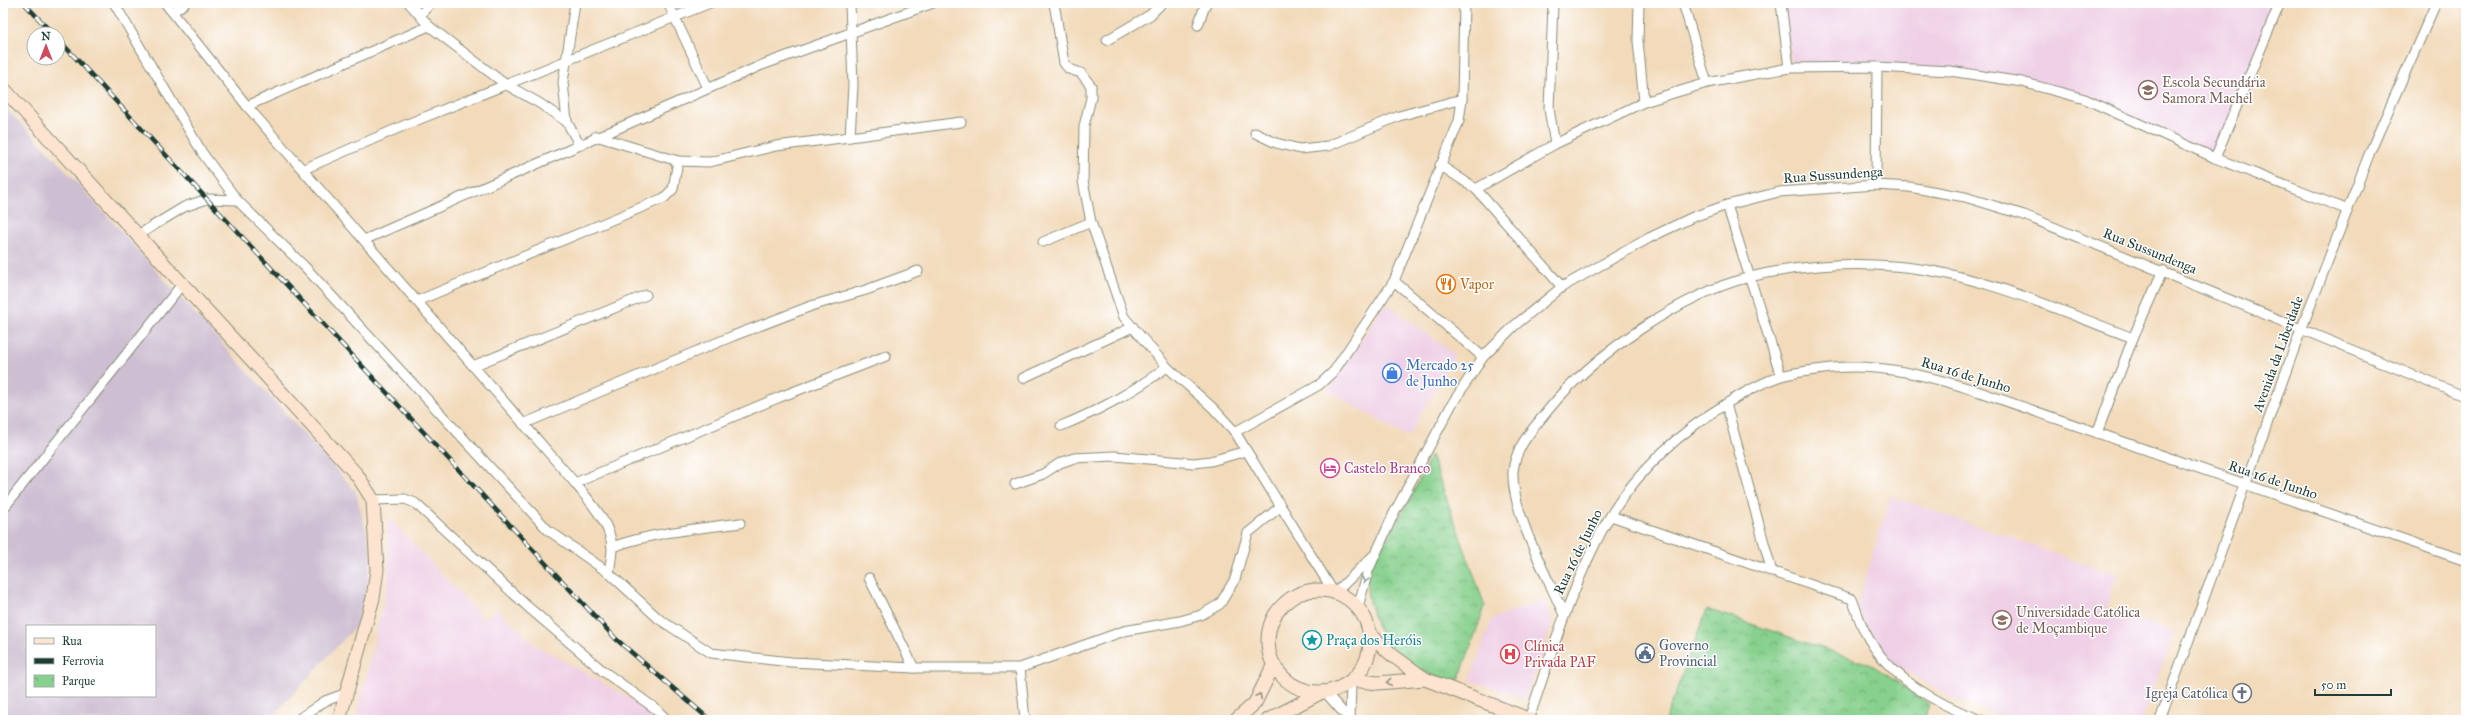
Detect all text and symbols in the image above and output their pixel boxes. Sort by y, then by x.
north arrow [26,26,66,66]
text: N [41,30,51,43]
place label: Escola Secundária Samora Machel [2162,74,2266,107]
school or university icon: Escola Secundária Samora Machel [2137,79,2159,101]
street label: Rua Sussundenga [1783,163,1883,187]
street label: Rua Sussundenga [2101,224,2200,278]
restaurant icon: Vapor [1435,273,1457,295]
place label: Vapor [1459,276,1495,293]
street label: Avenida da Liberdade [2249,293,2307,415]
street label: Rua 16 de Junho [1919,353,2013,398]
place label: Mercado 25 de Junho [1406,357,1474,391]
shop icon: Mercado 25 de Junho [1381,362,1403,384]
hotel icon: Castelo Branco [1319,457,1341,479]
street label: Rua 16 de Junho [2226,457,2320,504]
place label: Castelo Branco [1344,460,1430,477]
street label: Rua 16 de Junho [1550,507,1607,598]
one-way arrow [1362,577,1370,584]
place label: Universidade Católica de Moçambique [2016,604,2140,638]
school or university icon: Universidade Católica de Moçambique [1991,609,2013,631]
legend [26,625,156,697]
place icon: Praça dos Heróis [1301,629,1323,651]
place label: Praça dos Heróis [1326,632,1421,649]
text: Rua [62,634,83,648]
place label: Governo Provincial [1659,637,1717,670]
place label: Clínica Privada PAF [1524,638,1596,671]
public building icon: Governo Provincial [1634,642,1656,664]
hospital icon: Clínica Privada PAF [1499,643,1521,665]
text: Ferrovia [62,654,105,668]
scale bar [2315,671,2391,697]
text: Parque [62,674,95,689]
one-way arrow [1386,677,1392,686]
text: 50 m [2321,678,2346,692]
church icon: Igreja Católica [2231,682,2253,704]
place label: Igreja Católica [2145,685,2228,702]
one-way arrow [1254,692,1261,700]

